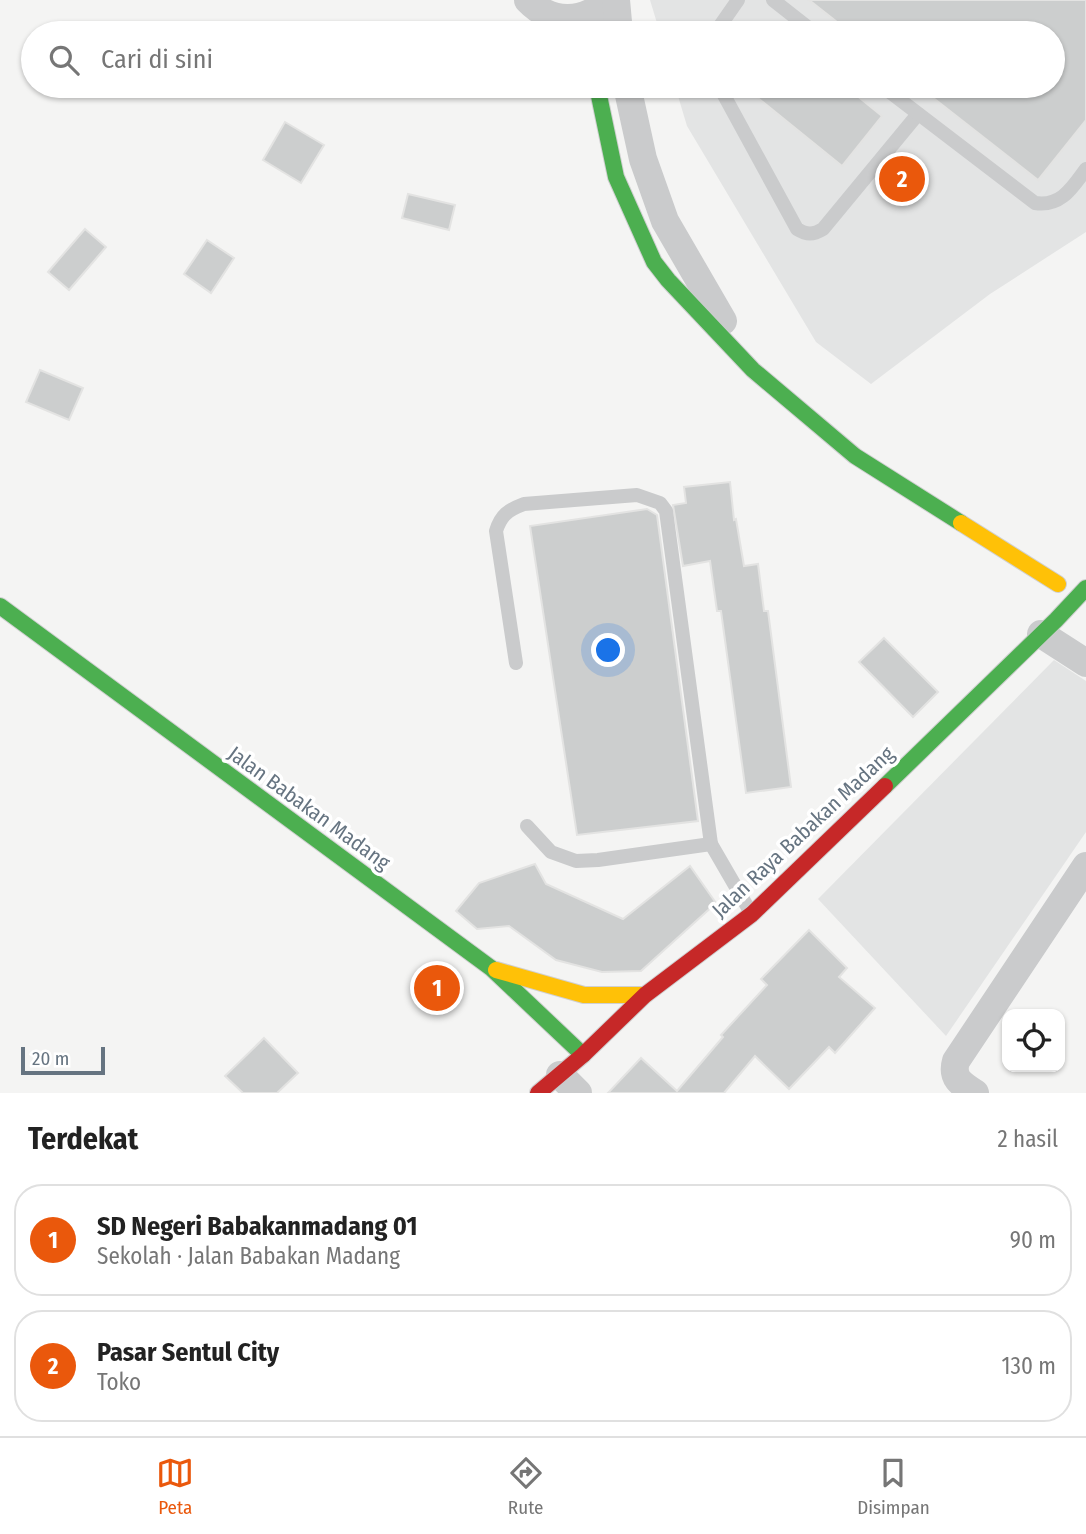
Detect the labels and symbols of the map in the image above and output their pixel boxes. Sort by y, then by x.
pin: 2 [879,153,925,205]
your location [591,633,625,667]
street label: Jalan Babakan Madang [223,740,395,876]
street label: Jalan Raya Babakan Madang [707,741,900,923]
pin: 1 [414,962,460,1014]
scale bar [21,1044,105,1076]

